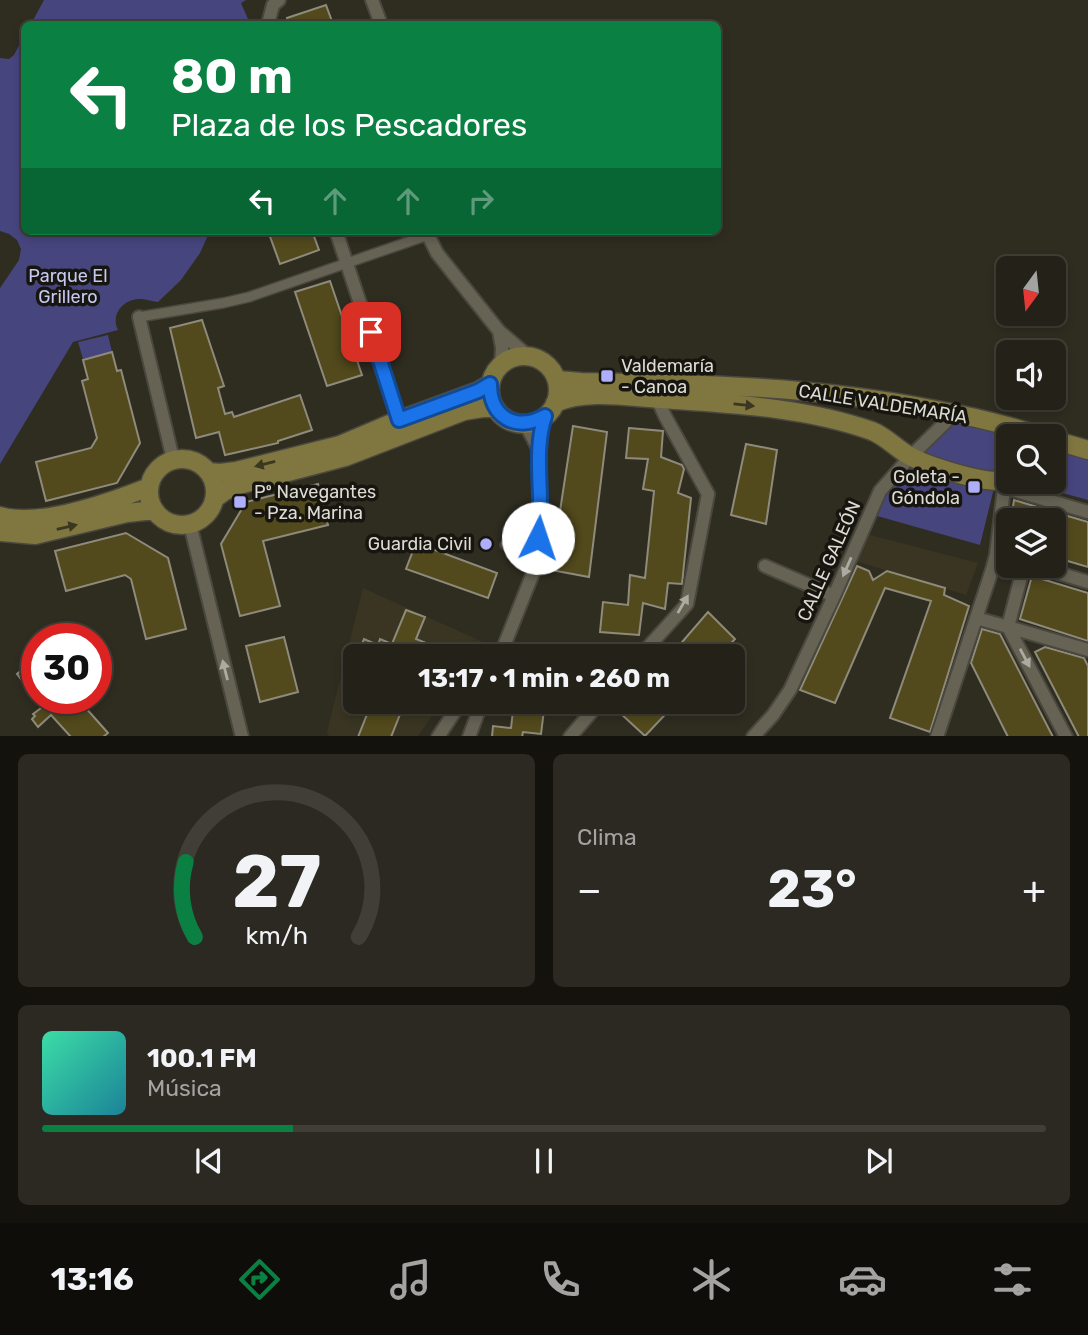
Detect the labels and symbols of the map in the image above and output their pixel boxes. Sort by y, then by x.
north arrow [996,256,1066,326]
park label: Parque El Grillero [28,265,108,308]
pin [341,302,401,362]
place label: Valdemaría - Canoa [621,355,714,398]
marker: Valdemaría - Canoa [599,368,615,384]
street label: CALLE VALDEMARÍA [797,380,969,428]
one-way arrow [733,399,755,410]
one-way arrow [254,459,276,470]
place label: Goleta - Góndola [891,466,960,509]
marker: Goleta - Góndola [966,479,982,495]
place label: Pº Navegantes - Pza. Marina [254,481,376,524]
marker: Pº Navegantes - Pza. Marina [232,494,248,510]
street label: CALLE GALEÓN [793,498,865,624]
position arrow [501,501,575,575]
one-way arrow [56,522,78,533]
place label: Guardia Civil [368,533,472,555]
marker: Guardia Civil [478,536,494,552]
one-way arrow [841,557,853,577]
one-way arrow [676,594,689,614]
speed limit sign: 30 [21,623,112,714]
one-way arrow [1019,648,1030,668]
one-way arrow [219,659,230,681]

